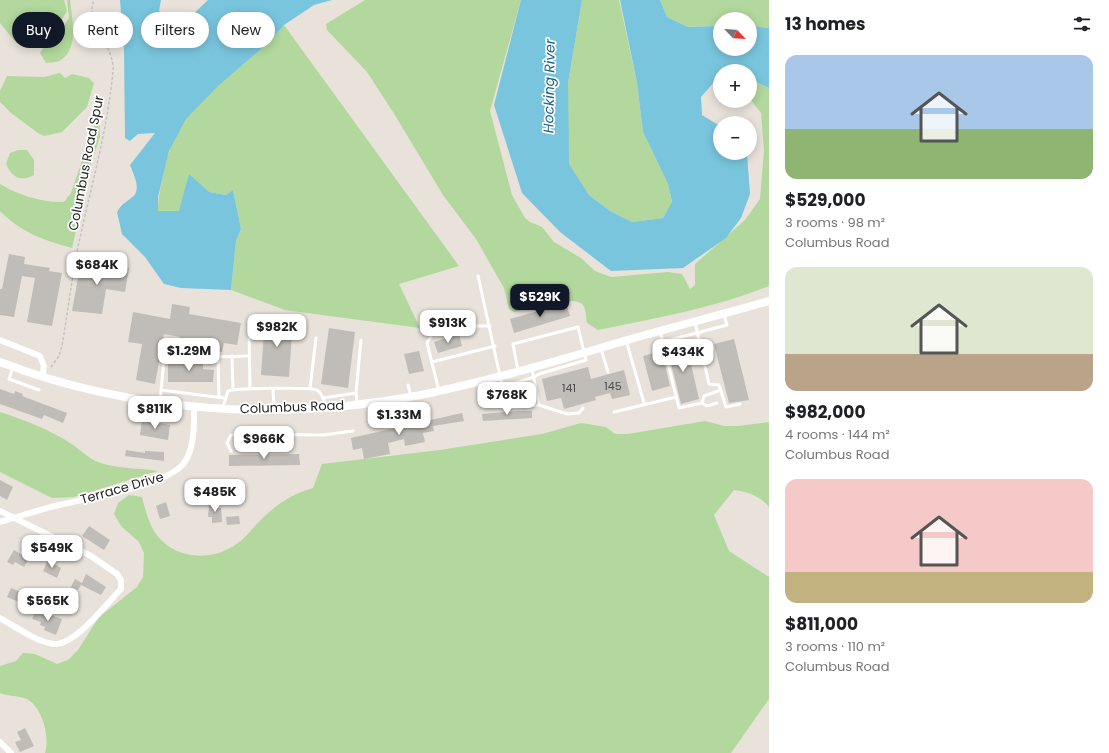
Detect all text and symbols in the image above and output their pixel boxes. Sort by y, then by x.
chip: Buy [12,12,65,48]
chip: Rent [73,12,133,48]
chip: Filters [141,12,209,48]
chip: New [217,12,275,48]
north arrow [713,12,757,56]
map controls [713,12,757,160]
text: 13 homes [785,12,866,36]
icon: filters [1071,13,1093,35]
water label: Hocking River [538,38,560,133]
button: + [713,64,757,108]
icon: home [903,81,975,153]
street label: Columbus Road Spur [64,94,108,232]
button: − [713,116,757,160]
text: $529,000 [785,188,866,212]
text: 3 rooms · 98 m² [785,213,885,232]
text: Columbus Road [785,233,889,252]
pin: $684K [69,252,125,286]
text: $684K [75,255,119,274]
pin: $529K [512,284,568,318]
text: $529K [519,287,561,306]
icon: home [903,293,975,365]
pin: $913K [420,310,476,344]
text: $913K [429,313,467,332]
pin: $982K [249,314,305,348]
text: $982K [256,317,298,336]
pin: $1.29M [156,338,222,372]
pin: $434K [655,339,711,373]
text: $1.29M [167,341,211,360]
text: $434K [661,342,705,361]
house number: 145 [604,378,622,394]
house number: 141 [562,380,576,396]
pin: $768K [479,382,535,416]
text: $768K [486,385,528,404]
pin: $811K [127,396,183,430]
street label: Columbus Road [239,396,345,418]
text: $811K [137,399,173,418]
text: $982,000 [785,400,866,424]
pin: $1.33M [366,402,432,436]
text: $1.33M [377,405,421,424]
text: 4 rooms · 144 m² [785,425,890,444]
pin: $966K [236,426,292,460]
text: $966K [243,429,285,448]
text: Columbus Road [785,445,889,464]
street label: Terrace Drive [78,467,166,509]
pin: $485K [187,479,243,513]
text: $485K [193,482,237,501]
icon: home [903,505,975,577]
pin: $549K [24,535,80,569]
text: $549K [31,538,73,557]
pin: $565K [20,588,76,622]
text: $565K [27,591,69,610]
text: $811,000 [785,612,858,636]
text: 3 rooms · 110 m² [785,637,885,656]
text: Columbus Road [785,657,889,676]

